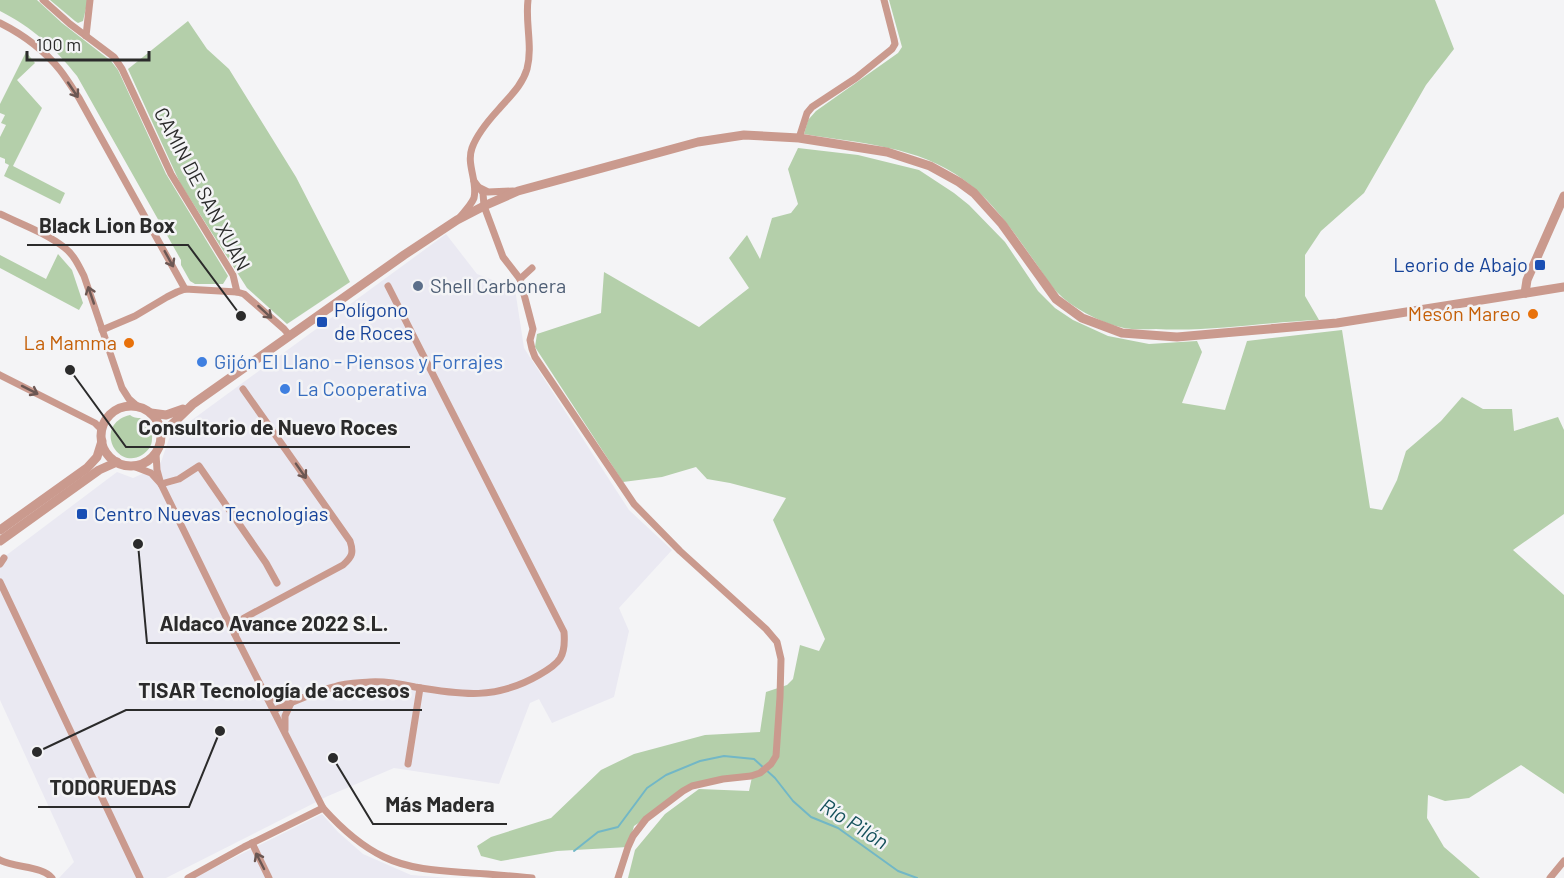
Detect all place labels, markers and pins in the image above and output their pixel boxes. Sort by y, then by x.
callout: Black Lion Box [27,206,188,245]
place label: Leorio de Abajo [1393,252,1528,276]
marker: Leorio de Abajo [1533,258,1547,272]
place label: Shell Carbonera [430,273,566,297]
marker: Shell Carbonera [411,279,425,293]
place label: Polígono de Roces [334,297,413,344]
place label: Mesón Mareo [1408,301,1521,325]
marker: Mesón Mareo [1526,307,1540,321]
marker: Polígono de Roces [315,315,329,329]
place label: La Mamma [24,330,117,354]
marker: La Mamma [122,336,136,350]
place label: Gijón El Llano - Piensos y Forrajes [214,349,503,373]
marker: Gijón El Llano - Piensos y Forrajes [195,355,209,369]
place label: La Cooperativa [297,376,427,400]
marker: La Cooperativa [278,382,292,396]
callout: Consultorio de Nuevo Roces [126,408,410,447]
place label: Centro Nuevas Tecnologias [94,501,328,525]
marker: Centro Nuevas Tecnologias [75,507,89,521]
callout: Aldaco Avance 2022 S.L. [147,604,400,643]
callout: TISAR Tecnología de accesos [126,671,422,710]
callout: TODORUEDAS [38,768,189,807]
callout: Más Madera [373,785,507,824]

